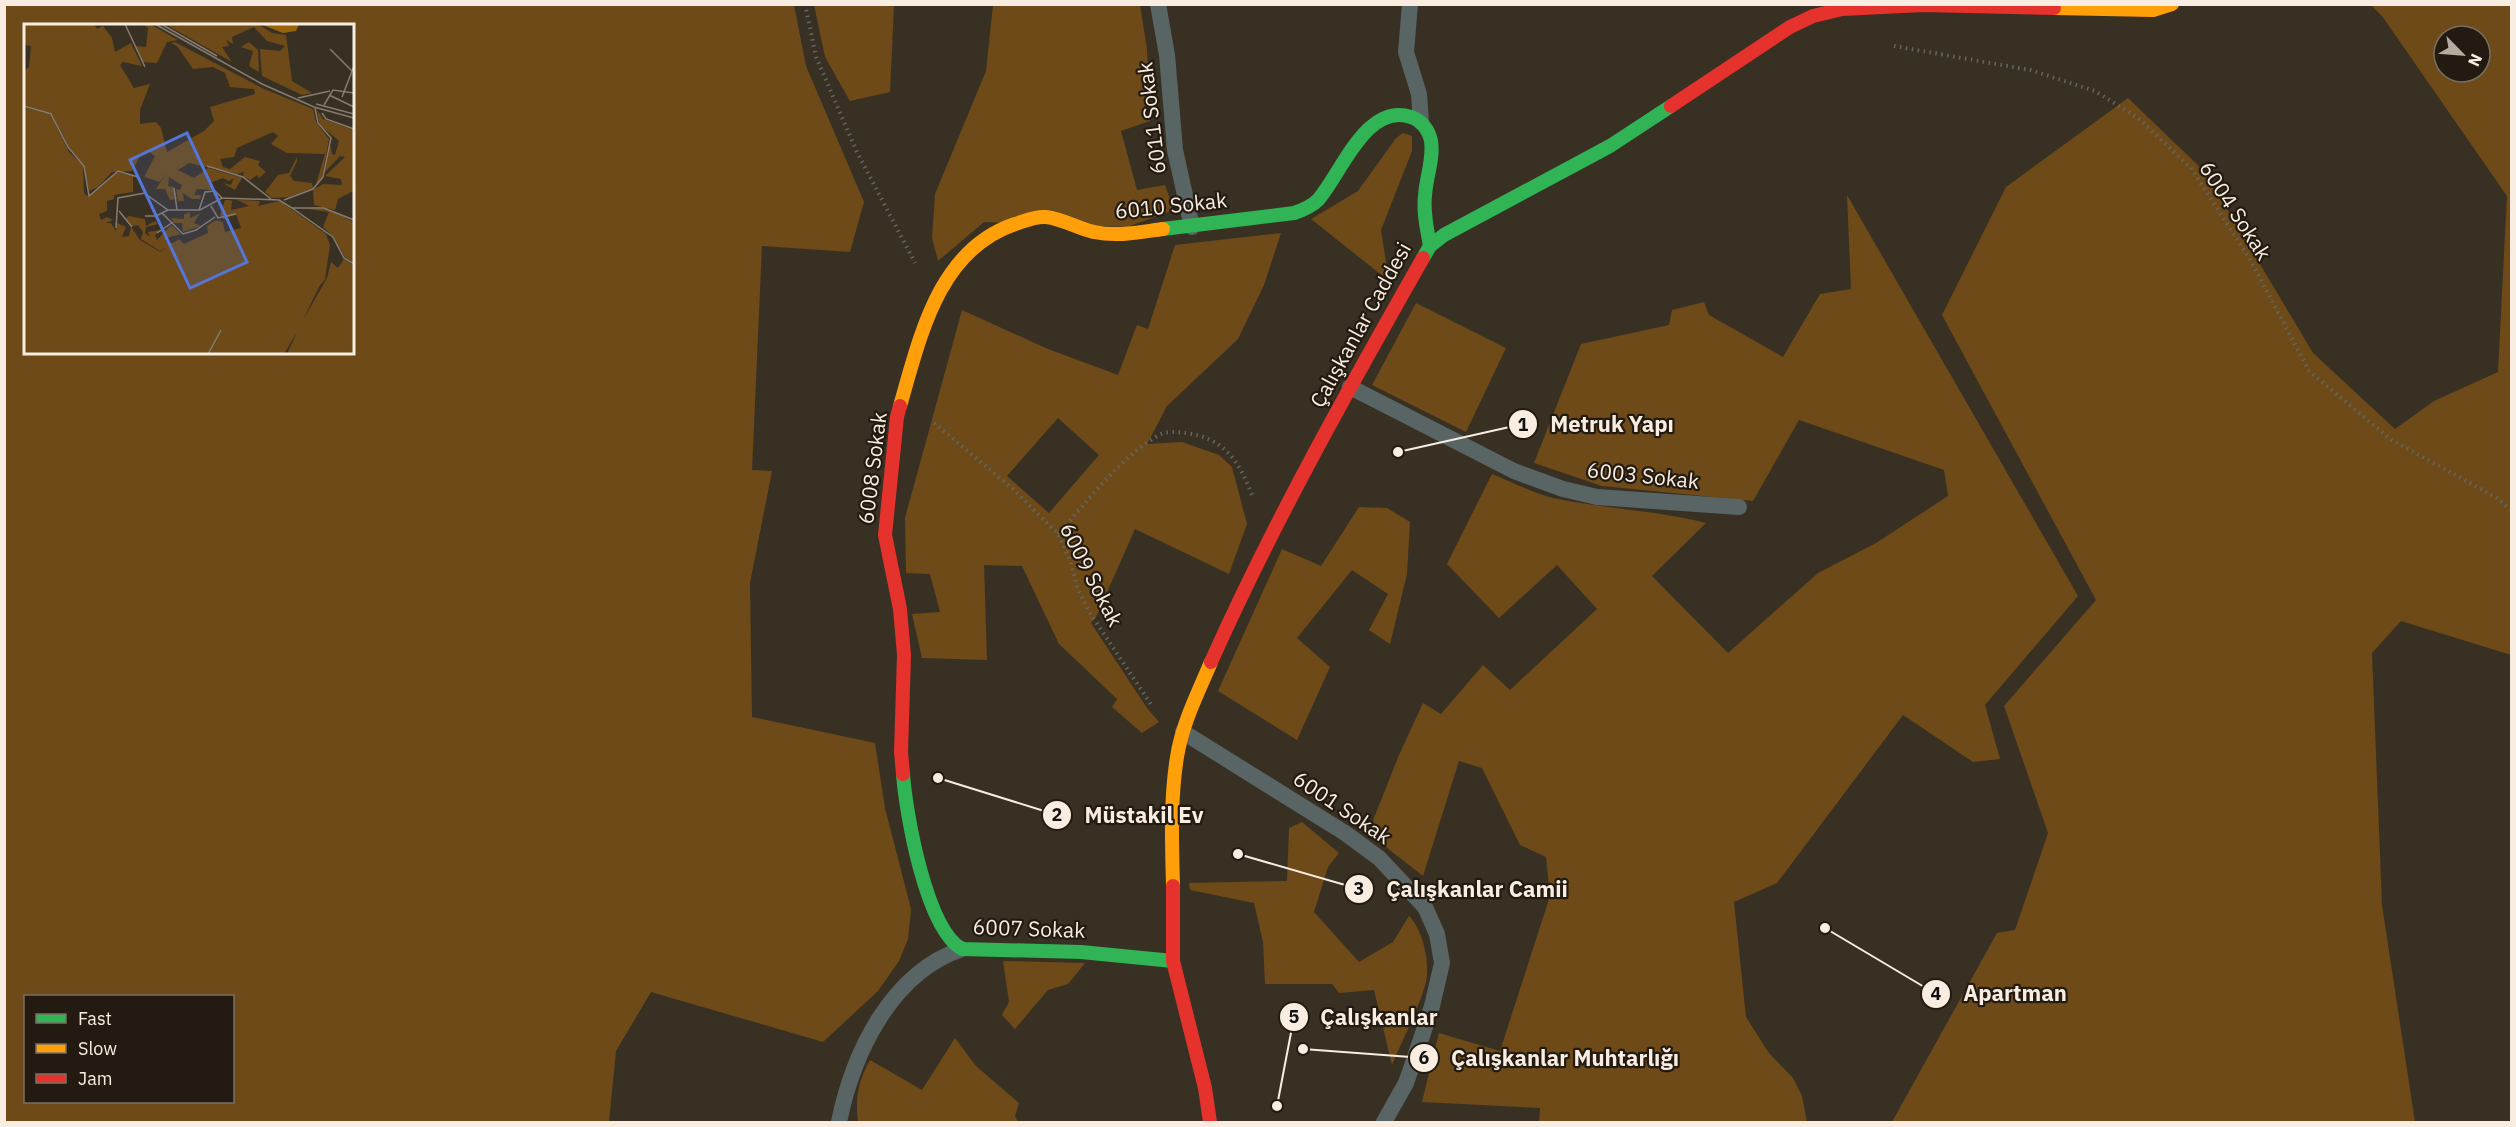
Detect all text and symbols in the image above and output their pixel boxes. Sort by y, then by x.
inset map [24,24,354,354]
north arrow [2432,24,2492,84]
text: N [2464,51,2487,70]
street label: 6011 Sokak [1130,61,1172,176]
street label: 6004 Sokak [2193,156,2278,265]
street label: 6010 Sokak [1113,185,1228,225]
street label: Çalışkanlar Caddesi [1303,237,1417,412]
callout: Metruk Yapı [1508,404,1686,444]
text: Metruk Yapı [1550,409,1674,438]
street label: 6008 Sokak [851,410,893,525]
text: 1 [1518,413,1529,436]
street label: 6003 Sokak [1586,455,1701,495]
street label: 6009 Sokak [1054,518,1130,631]
street label: 6001 Sokak [1288,764,1397,850]
callout: Müstakil Ev [1042,795,1215,835]
text: Müstakil Ev [1084,800,1204,829]
text: 2 [1052,803,1062,826]
callout: Çalışkanlar Camii [1344,869,1579,909]
text: Çalışkanlar Camii [1386,874,1568,903]
text: 3 [1354,877,1364,900]
street label: 6007 Sokak [972,912,1086,944]
callout: Apartman [1921,974,2078,1014]
text: Apartman [1963,978,2067,1007]
text: 4 [1931,982,1942,1005]
legend [24,995,234,1103]
callout: Çalışkanlar [1279,997,1450,1037]
text: Çalışkanlar [1320,1002,1438,1031]
text: 5 [1289,1005,1300,1028]
text: Fast [78,1007,112,1030]
text: Slow [78,1037,117,1060]
callout: Çalışkanlar Muhtarlığı [1409,1038,1691,1078]
text: Çalışkanlar Muhtarlığı [1451,1043,1679,1072]
text: 6 [1419,1046,1430,1069]
text: Jam [78,1067,113,1090]

